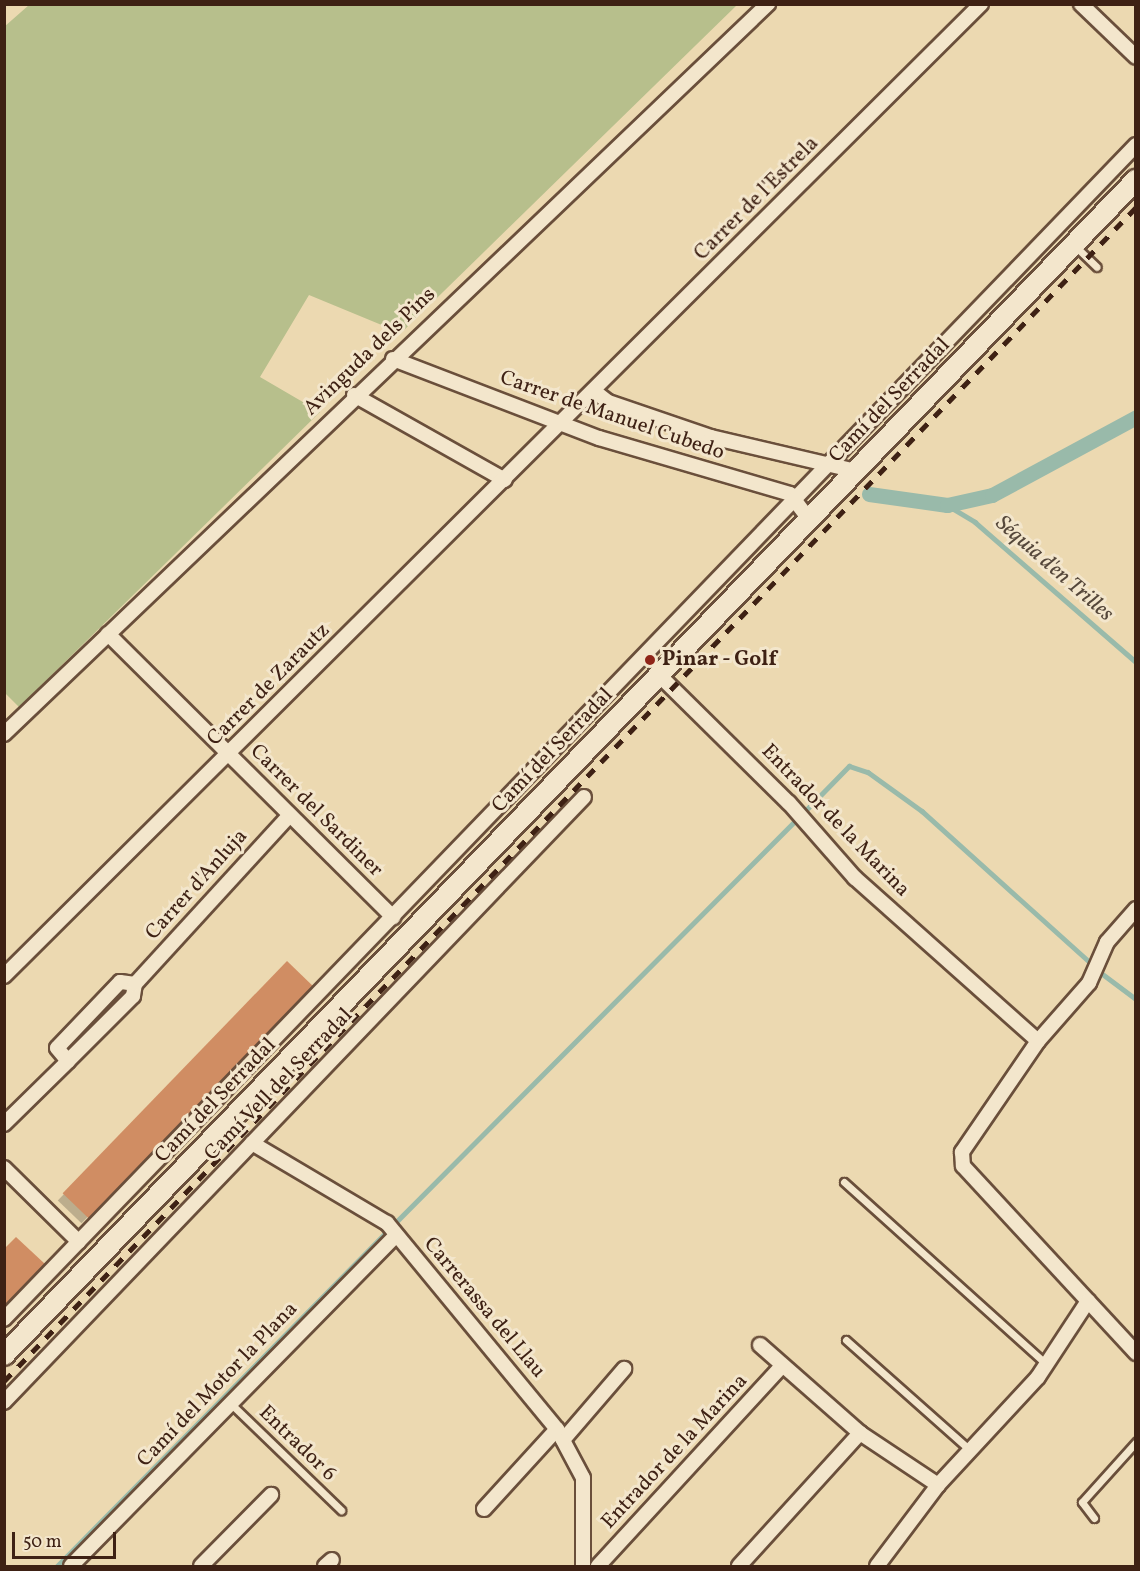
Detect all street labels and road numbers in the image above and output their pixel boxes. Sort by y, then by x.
street label: Carrer de l'Estrela [690,132,824,266]
street label: Avinguda dels Pins [299,283,441,421]
street label: Camí del Serradal [824,333,956,469]
street label: Carrer de Manuel Cubedo [497,366,727,466]
street label: Carrer de Zarautz [202,618,336,752]
street label: Camí del Serradal [487,683,619,819]
street label: Carrer del Sardiner [244,739,388,883]
street label: Entrador de la Marina [755,739,915,903]
street label: Carrer d'Anluja [141,824,253,946]
street label: Camí Vell del Serradal [199,1003,359,1167]
street label: Camí del Serradal [150,1033,282,1169]
street label: Carrerassa del Llau [418,1232,550,1384]
street label: Camí del Motor la Plana [133,1297,303,1473]
street label: Entrador de la Marina [597,1369,753,1535]
street label: Entrador 6 [253,1401,341,1487]

